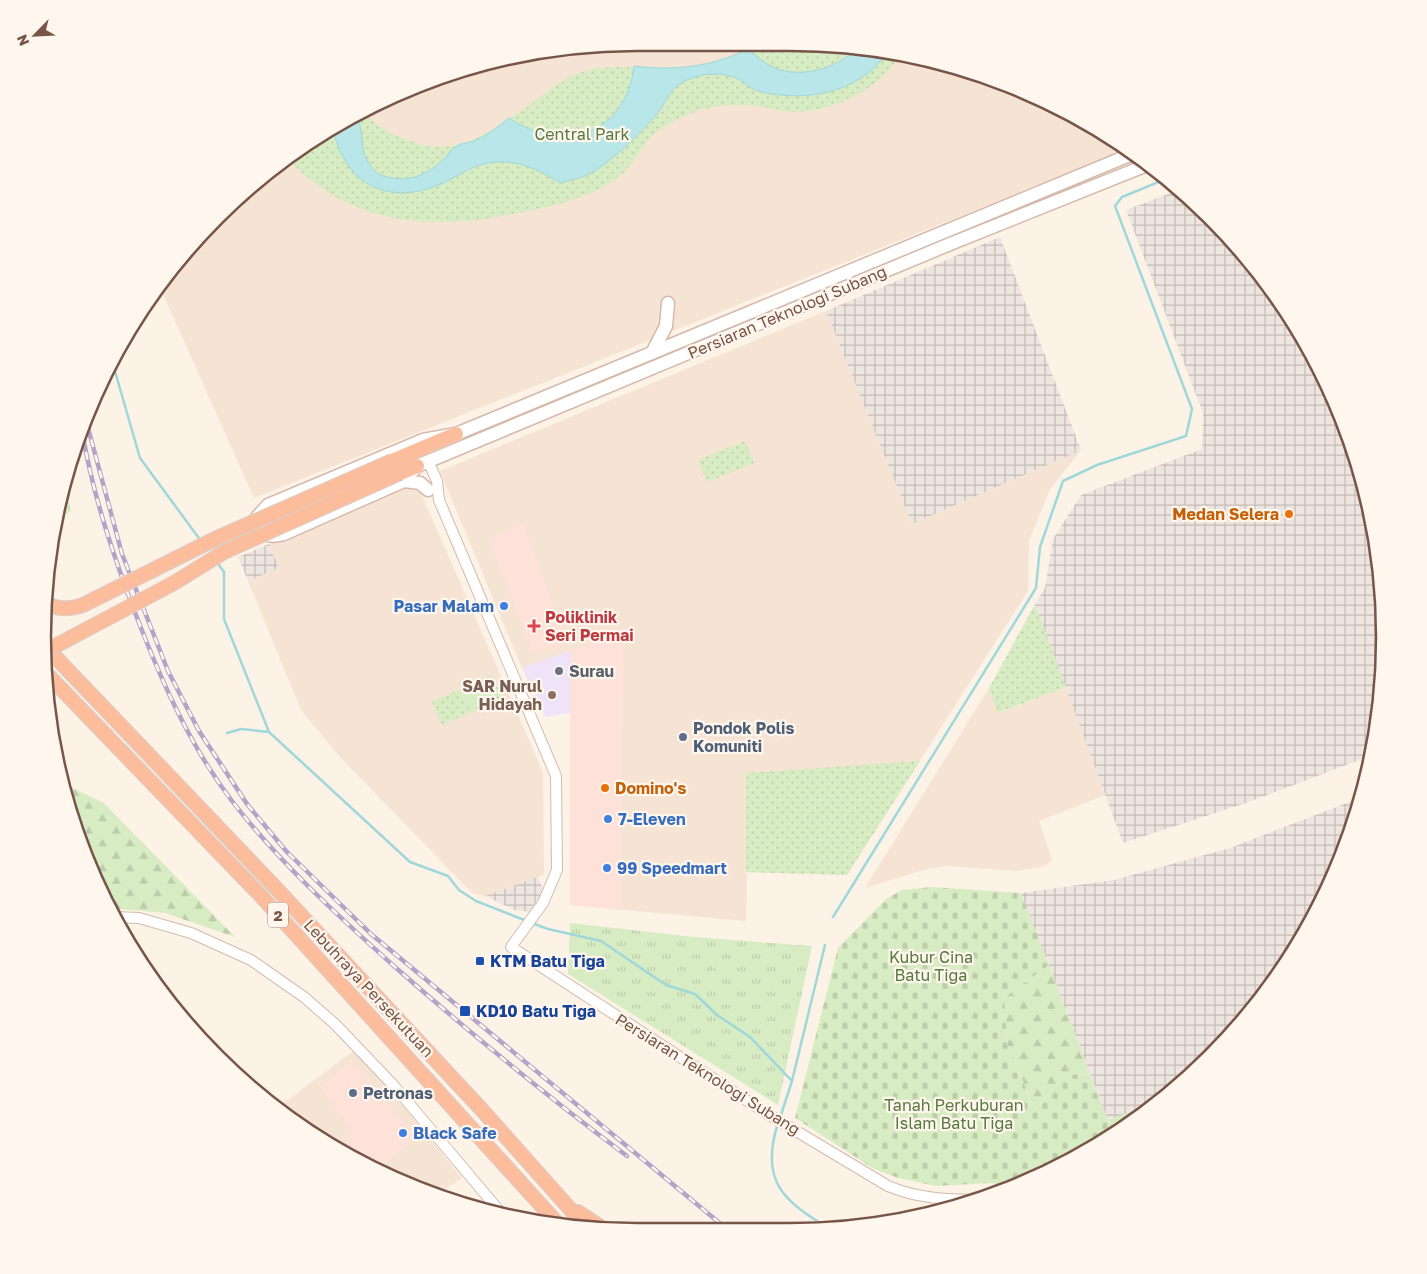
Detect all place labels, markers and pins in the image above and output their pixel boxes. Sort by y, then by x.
place label: Medan Selera [1172,504,1279,524]
marker: Medan Selera [1283,508,1295,520]
place label: Pasar Malam [394,596,494,616]
marker: Pasar Malam [498,600,510,612]
place label: Poliklinik Seri Permai [545,607,634,645]
marker: Poliklinik Seri Permai [527,619,541,633]
place label: Surau [569,661,614,681]
marker: Surau [553,665,565,677]
place label: SAR Nurul Hidayah [462,676,543,714]
marker: SAR Nurul Hidayah [546,689,558,701]
place label: Pondok Polis Komuniti [693,718,794,756]
marker: Pondok Polis Komuniti [677,731,689,743]
place label: Domino's [615,778,686,798]
marker: Domino's [599,782,611,794]
place label: 7-Eleven [618,809,686,829]
marker: 7-Eleven [602,813,614,825]
place label: 99 Speedmart [617,858,727,878]
marker: 99 Speedmart [601,862,613,874]
place label: KTM Batu Tiga [490,951,605,971]
marker: KTM Batu Tiga [474,955,486,967]
place label: KD10 Batu Tiga [476,1001,596,1021]
marker: KD10 Batu Tiga [458,1004,472,1018]
place label: Petronas [363,1083,433,1103]
marker: Petronas [347,1087,359,1099]
place label: Black Safe [413,1123,497,1143]
marker: Black Safe [397,1127,409,1139]

